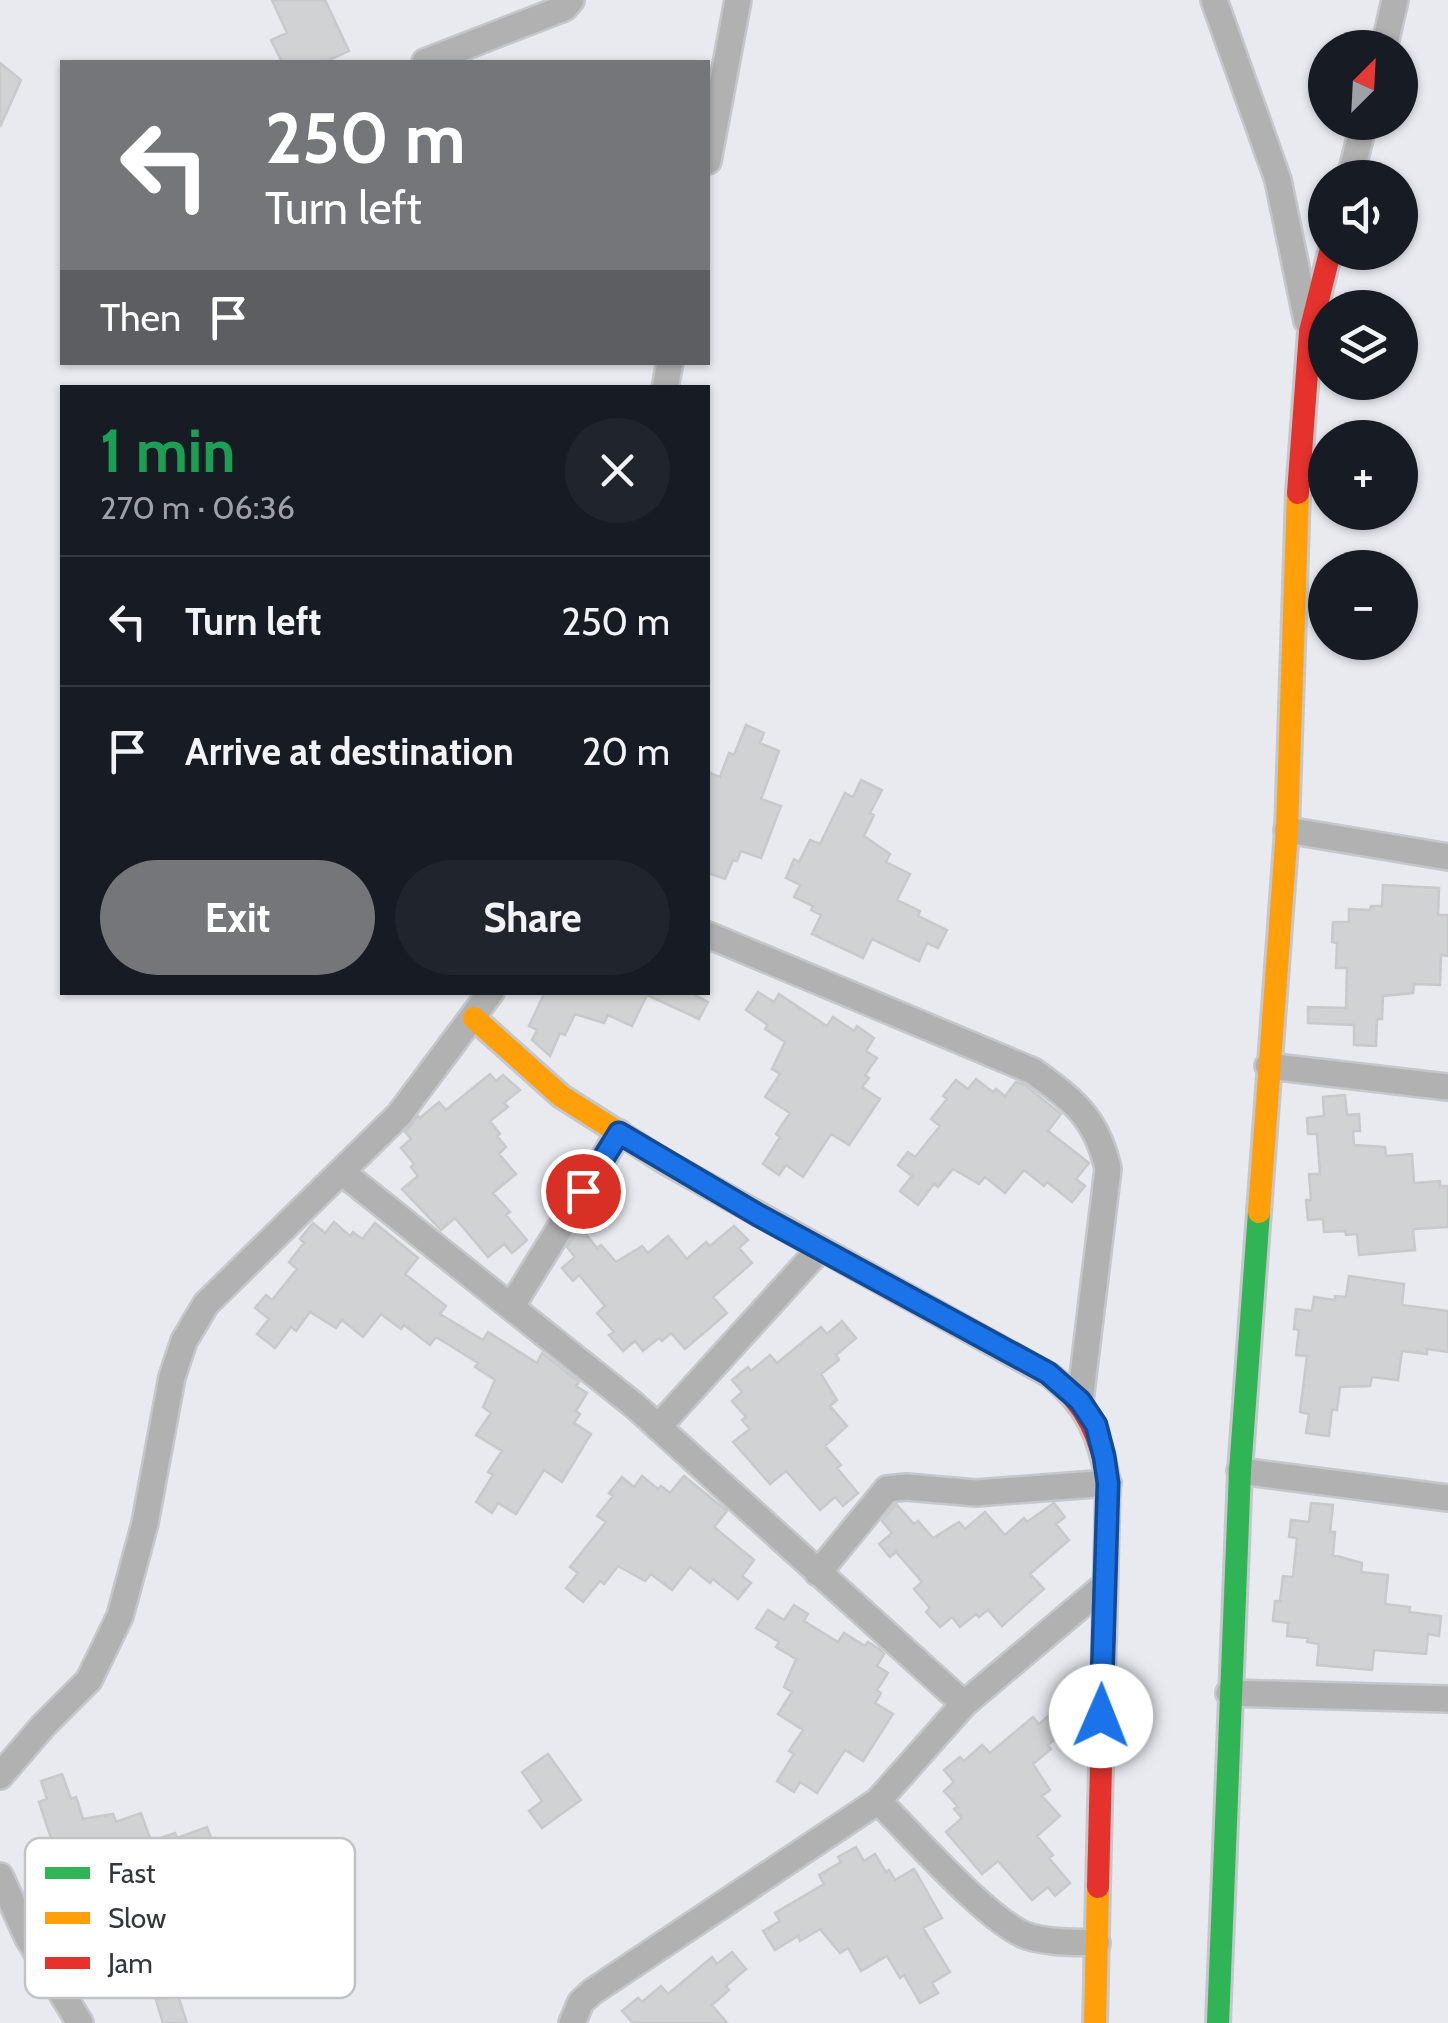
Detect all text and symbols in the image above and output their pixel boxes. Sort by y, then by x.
north arrow [1308,30,1418,140]
map controls [1308,30,1418,660]
text: 250 m [265,95,466,181]
icon: left [100,100,230,230]
button: sound [1308,160,1418,270]
text: Turn left [265,181,422,235]
icon: arrive [201,290,256,345]
button: layers [1308,290,1418,400]
text: Then [100,294,181,341]
text: 1 min [100,414,235,487]
button: close [565,418,670,523]
button: + [1308,420,1418,530]
text: 270 m · 06:36 [100,488,295,527]
button: − [1308,550,1418,660]
icon: left [100,594,155,649]
text: Turn left [185,598,321,645]
text: 250 m [561,598,670,645]
icon: arrive [100,724,155,779]
text: Arrive at destination [185,728,514,775]
text: 20 m [582,728,670,775]
button: Exit [100,860,375,975]
button: Share [395,860,670,975]
pin [541,1149,626,1234]
icon: arrive [556,1164,611,1219]
position arrow [1049,1664,1153,1768]
legend [25,1838,355,1998]
text: Fast [108,1856,156,1890]
text: Slow [108,1901,166,1935]
text: Jam [107,1946,153,1980]

